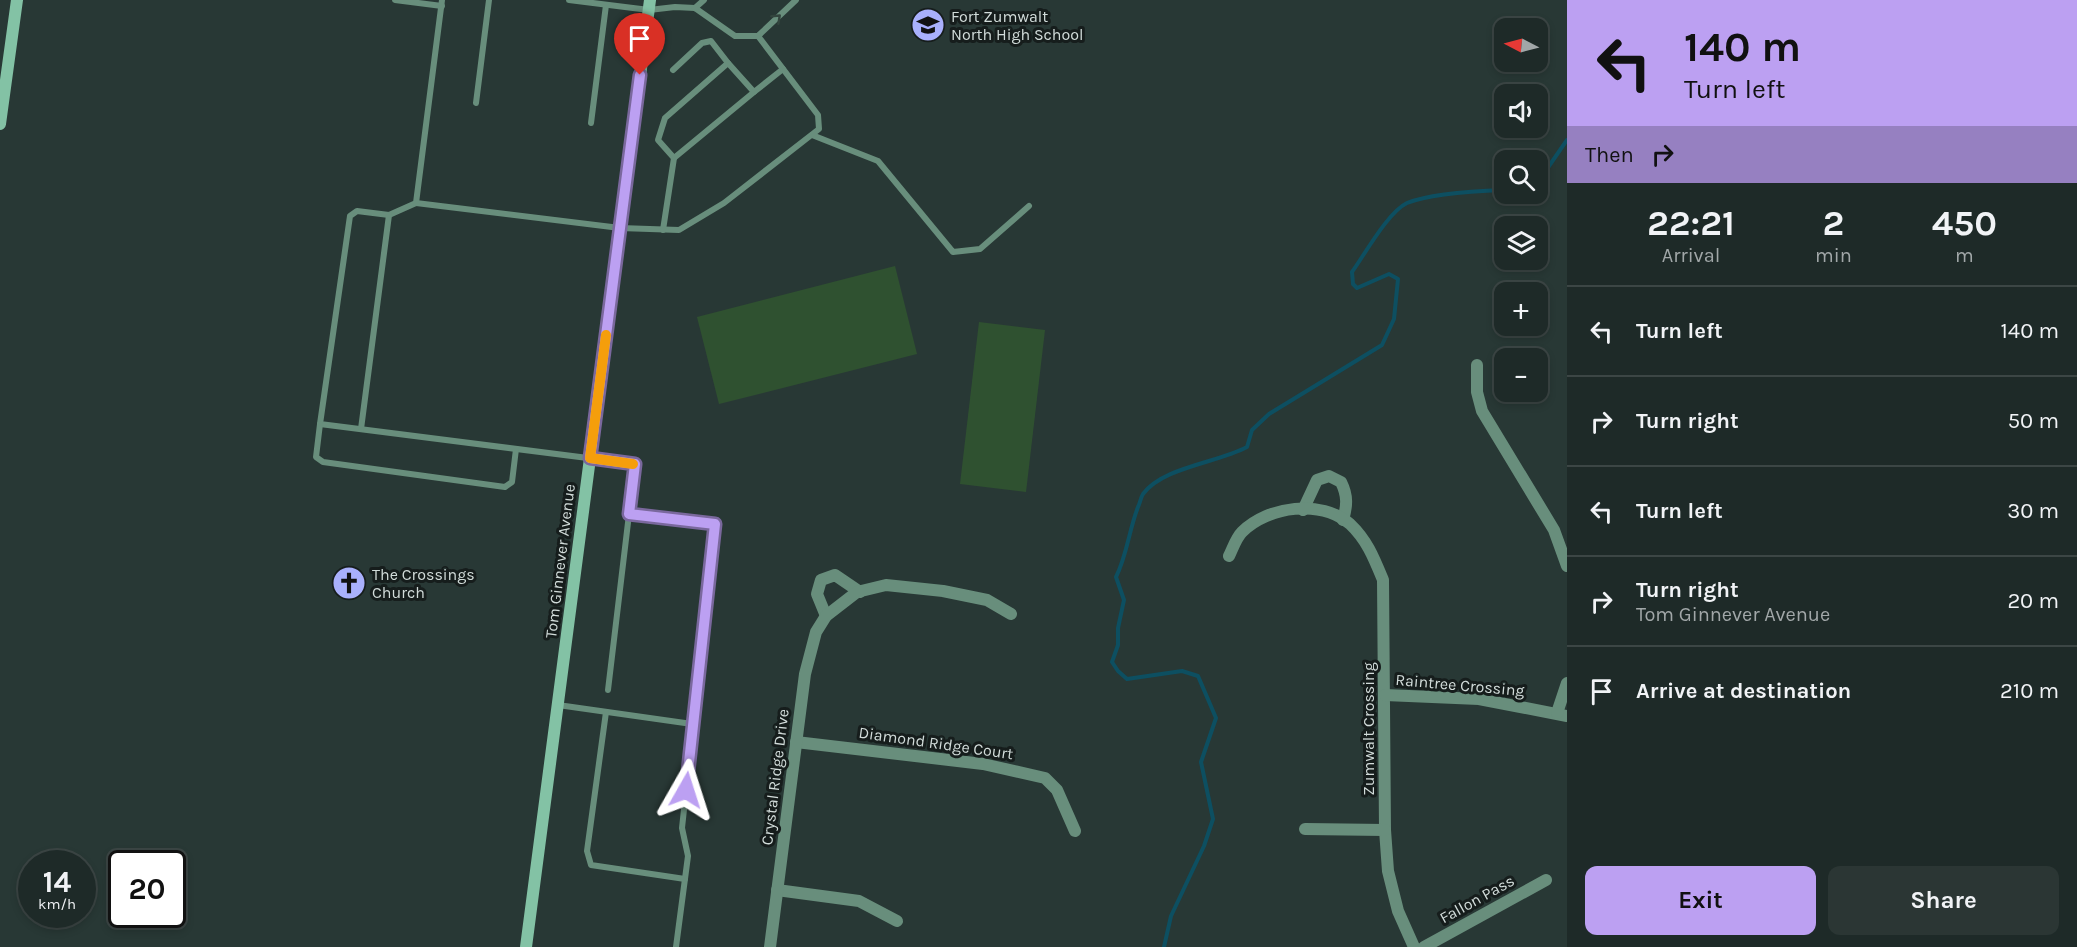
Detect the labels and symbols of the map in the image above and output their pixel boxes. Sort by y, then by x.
school or university icon: Fort Zumwalt North High School [910,7,946,43]
place label: Fort Zumwalt North High School [951,7,1083,44]
pin [614,13,665,75]
one-way arrow [770,14,780,25]
north arrow [1494,18,1548,72]
street label: Tom Ginnever Avenue [541,483,579,639]
church icon: The Crossings Church [331,565,367,601]
place label: The Crossings Church [372,565,475,602]
street label: Zumwalt Crossing [1359,662,1378,796]
street label: Raintree Crossing [1395,670,1525,700]
street label: Crystal Ridge Drive [757,708,793,846]
street label: Diamond Ridge Court [857,723,1015,763]
position arrow [654,758,718,822]
speed limit sign: 20 [108,850,186,928]
street label: Fallon Pass [1436,871,1518,927]

